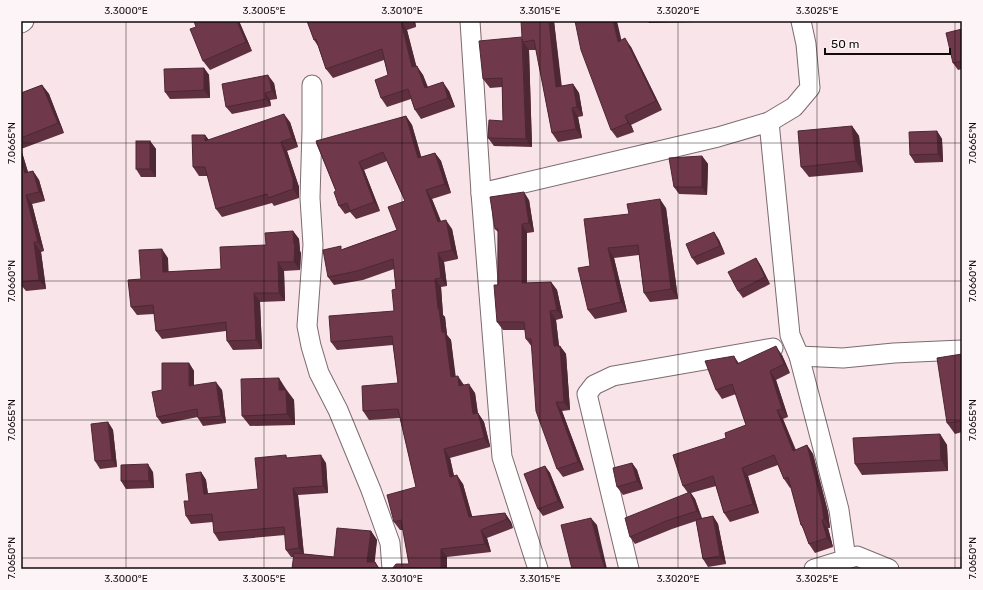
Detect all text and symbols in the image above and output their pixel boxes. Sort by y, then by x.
text: 3.3000°E [104,5,148,17]
text: 3.3005°E [242,5,286,17]
text: 3.3010°E [381,5,423,17]
text: 3.3015°E [519,5,561,17]
text: 3.3020°E [656,5,700,17]
text: 3.3025°E [796,5,838,17]
scale bar [825,30,950,56]
text: 50 m [831,37,859,51]
text: 7.0665°N [6,122,18,164]
text: 7.0665°N [967,122,979,164]
text: 7.0660°N [6,260,18,302]
text: 7.0660°N [967,260,979,302]
text: 7.0655°N [6,399,18,441]
text: 7.0655°N [967,399,979,441]
text: 7.0650°N [6,537,18,579]
text: 7.0650°N [967,537,979,579]
text: 3.3000°E [104,573,148,585]
text: 3.3005°E [242,573,286,585]
text: 3.3010°E [381,573,423,585]
text: 3.3015°E [519,573,561,585]
text: 3.3020°E [656,573,700,585]
text: 3.3025°E [796,573,838,585]

